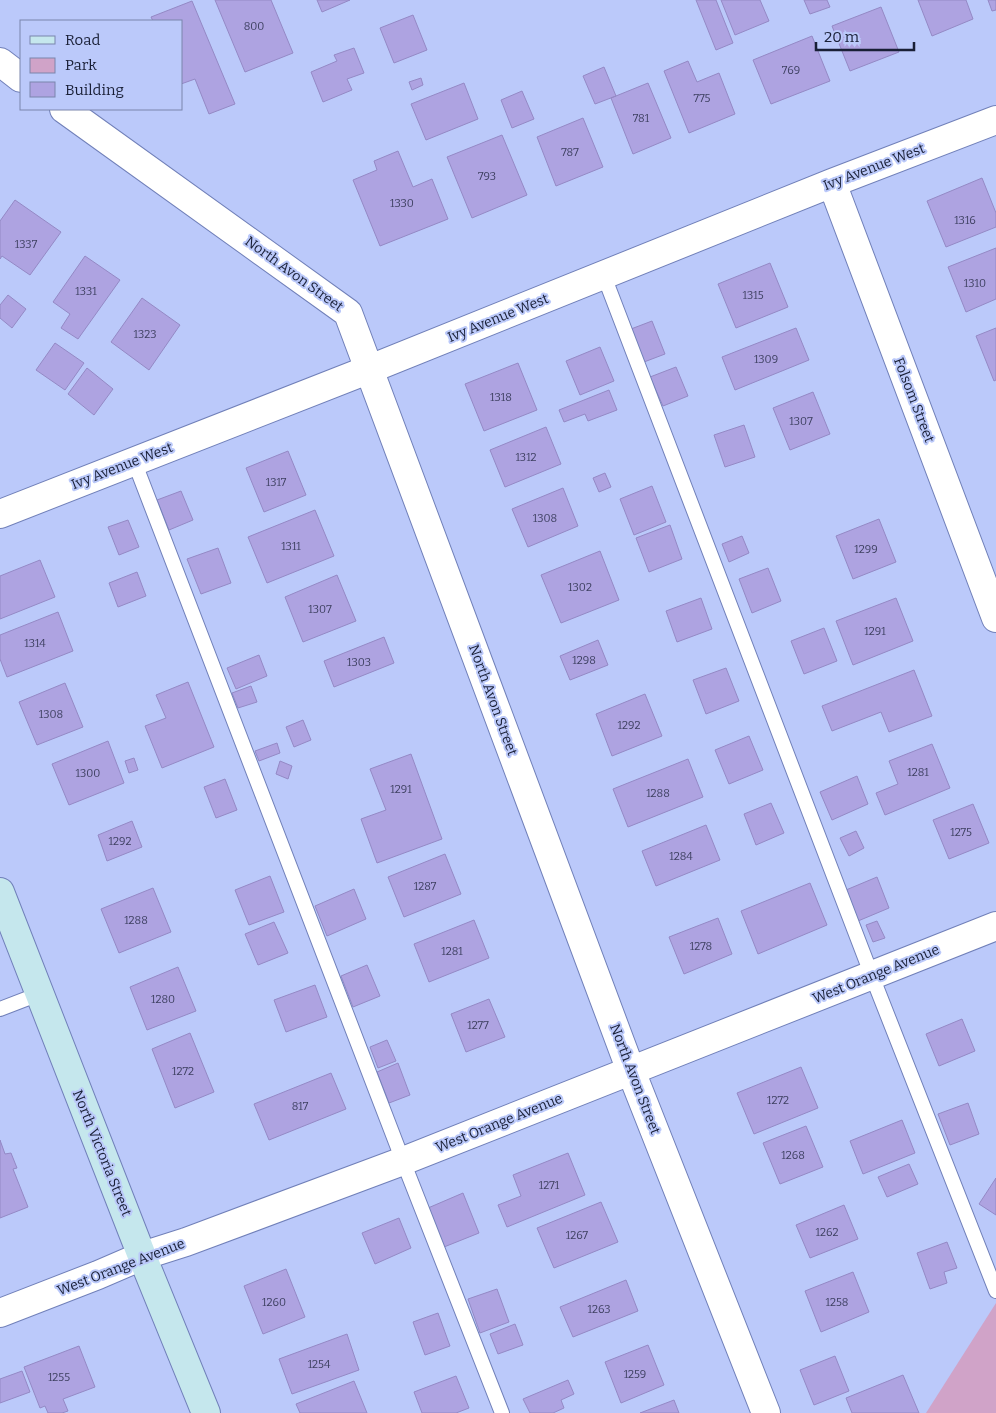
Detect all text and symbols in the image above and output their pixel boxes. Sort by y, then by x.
legend [20,20,182,110]
house number: 800 [244,20,264,33]
scale bar [816,20,914,52]
text: 20 m [824,28,860,46]
text: Road [65,31,100,49]
text: Park [65,56,97,74]
house number: 769 [782,64,800,77]
text: Building [65,81,124,99]
house number: 775 [694,92,711,105]
house number: 781 [633,112,650,125]
street label: Ivy Avenue West [821,140,927,194]
house number: 787 [561,146,579,159]
house number: 793 [478,170,496,183]
house number: 1330 [390,197,414,210]
house number: 1316 [954,214,976,227]
street label: North Avon Street [242,233,346,315]
house number: 1337 [15,238,38,251]
house number: 1310 [964,277,986,290]
house number: 1331 [75,285,97,298]
house number: 1315 [742,289,764,302]
street label: Ivy Avenue West [445,290,551,346]
house number: 1323 [134,328,157,341]
house number: 1309 [754,353,778,366]
street label: Folsom Street [890,355,938,445]
house number: 1318 [490,391,512,404]
house number: 1307 [789,415,813,428]
street label: Ivy Avenue West [69,439,175,493]
house number: 1312 [515,451,537,464]
house number: 1317 [266,476,287,489]
house number: 1308 [533,512,557,525]
house number: 1311 [281,540,301,553]
house number: 1299 [854,543,878,556]
house number: 1302 [568,581,592,594]
house number: 1307 [308,603,332,616]
house number: 1291 [864,625,886,638]
house number: 1314 [24,637,46,650]
street label: North Avon Street [465,642,521,758]
house number: 1298 [572,654,596,667]
house number: 1303 [347,656,371,669]
house number: 1308 [39,708,63,721]
house number: 1292 [618,719,640,732]
house number: 1281 [907,766,929,779]
house number: 1300 [76,767,100,780]
house number: 1291 [390,783,412,796]
house number: 1288 [646,787,670,800]
house number: 1275 [950,826,972,839]
house number: 1292 [109,835,131,848]
house number: 1284 [669,850,693,863]
house number: 1287 [414,880,437,893]
house number: 1288 [124,914,148,927]
house number: 1278 [690,940,712,953]
street label: West Orange Avenue [810,941,942,1007]
house number: 1281 [441,945,463,958]
house number: 1280 [151,993,175,1006]
house number: 1277 [467,1019,489,1032]
street label: North Avon Street [606,1021,664,1137]
house number: 1272 [172,1065,194,1078]
street label: North Victoria Street [69,1087,135,1219]
street label: West Orange Avenue [433,1090,565,1156]
house number: 1272 [767,1094,789,1107]
house number: 817 [292,1100,309,1113]
house number: 1268 [781,1149,805,1162]
house number: 1271 [539,1179,560,1192]
house number: 1262 [816,1226,838,1239]
house number: 1267 [566,1229,589,1242]
street label: West Orange Avenue [55,1235,187,1299]
house number: 1260 [262,1296,286,1309]
house number: 1258 [826,1296,848,1309]
house number: 1263 [587,1303,611,1316]
house number: 1254 [308,1358,331,1371]
house number: 1259 [624,1368,646,1381]
house number: 1255 [48,1371,70,1384]

